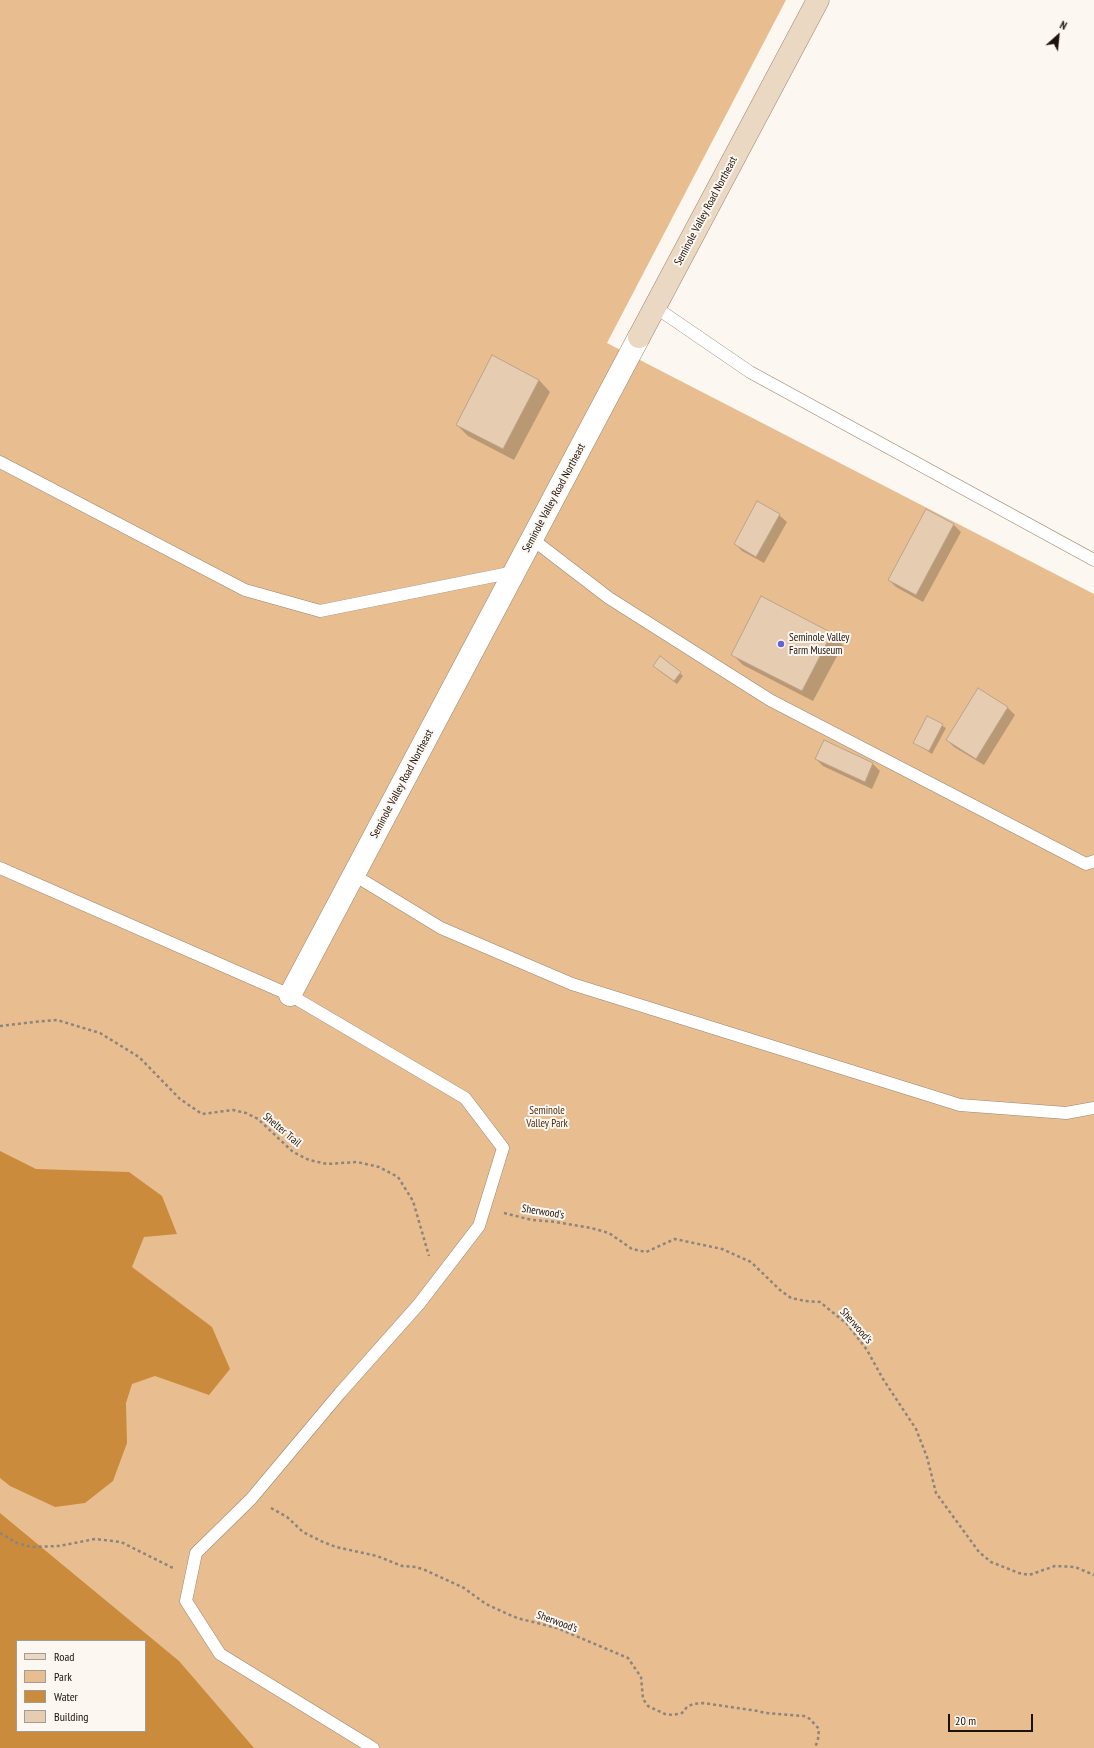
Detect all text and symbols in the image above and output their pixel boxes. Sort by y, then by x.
north arrow [1038,16,1078,56]
text: N [1058,18,1069,33]
street label: Seminole Valley Road Northeast [672,154,740,268]
street label: Seminole Valley Road Northeast [520,441,588,555]
place label: Seminole Valley Farm Museum [789,631,849,657]
marker: Seminole Valley Farm Museum [776,639,786,649]
street label: Seminole Valley Road Northeast [368,727,436,841]
park label: Seminole Valley Park [526,1104,568,1130]
street label: Shelter Trail [260,1110,304,1150]
street label: Sherwood's [521,1202,565,1222]
street label: Sherwood's [837,1305,875,1347]
street label: Sherwood's [535,1608,579,1636]
legend [16,1640,146,1732]
text: Road [54,1649,74,1664]
text: Park [54,1669,72,1684]
text: Water [54,1689,78,1704]
scale bar [950,1706,1035,1732]
text: Building [54,1709,89,1724]
text: 20 m [955,1713,976,1728]

